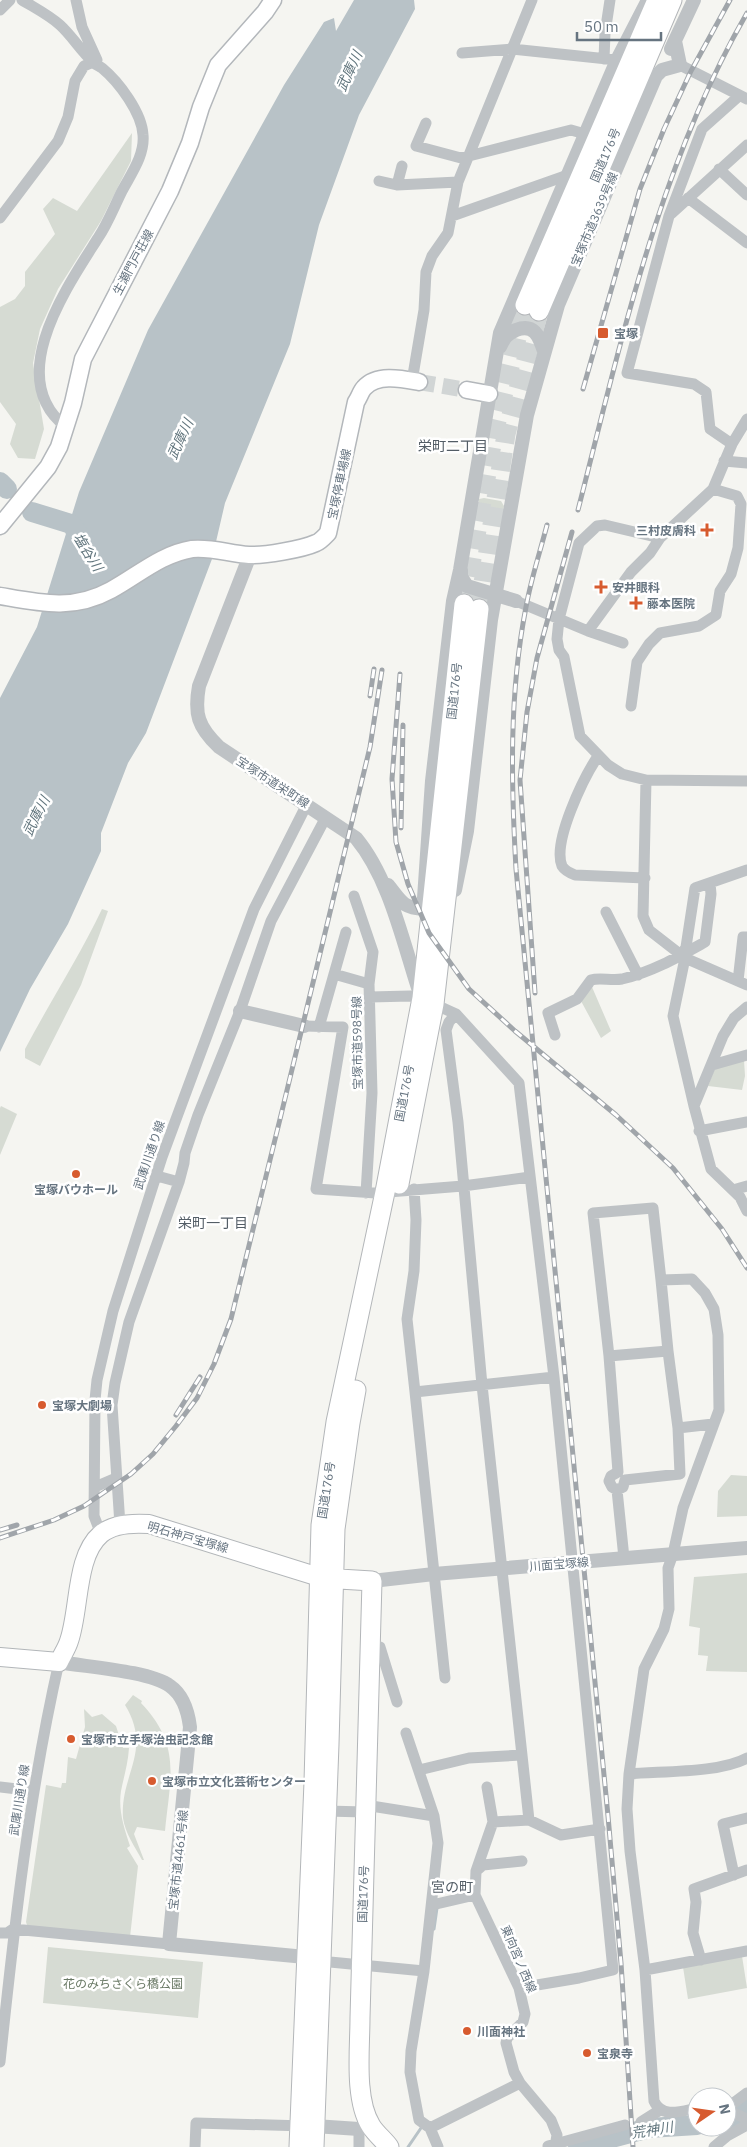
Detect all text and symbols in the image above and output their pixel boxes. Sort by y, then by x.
scale bar [577,10,661,42]
text: 50 m [584,17,619,36]
water label: 武庫川 [332,46,367,94]
street label: 国道176号 [587,126,623,184]
street label: 宝塚市道3639号線 [567,170,621,268]
street label: 生瀬門戸荘線 [109,227,157,297]
marker: 宝塚 [596,326,610,340]
place label: 宝塚 [614,326,638,341]
water label: 武庫川 [163,414,198,462]
district label: 栄町二丁目 [418,437,488,455]
street label: 宝塚停車場線 [324,447,354,521]
place label: 三村皮膚科 [636,523,696,538]
marker: 三村皮膚科 [700,523,714,537]
water label: 塩谷川 [69,529,108,576]
marker: 安井眼科 [594,580,608,594]
place label: 安井眼科 [612,580,660,595]
marker: 藤本医院 [629,596,643,610]
place label: 藤本医院 [647,596,695,611]
street label: 国道176号 [444,662,464,720]
street label: 宝塚市道栄町線 [234,753,312,811]
water label: 武庫川 [18,791,54,839]
street label: 宝塚市道598号線 [349,996,365,1090]
street label: 国道176号 [391,1063,417,1123]
street label: 武庫川通り線 [130,1119,168,1191]
marker: 宝塚バウホール [70,1168,82,1180]
place label: 宝塚バウホール [34,1182,118,1197]
district label: 栄町一丁目 [178,1214,248,1232]
place label: 宝塚大劇場 [52,1398,112,1413]
marker: 宝塚大劇場 [36,1399,48,1411]
street label: 国道176号 [314,1460,338,1520]
street label: 明石神戸宝塚線 [146,1518,230,1556]
street label: 川面宝塚線 [528,1554,590,1574]
place label: 宝塚市立手塚治虫記念館 [81,1732,213,1747]
marker: 宝塚市立手塚治虫記念館 [65,1733,77,1745]
street label: 武庫川通り線 [6,1763,32,1837]
place label: 宝塚市立文化芸術センター [162,1774,306,1789]
marker: 宝塚市立文化芸術センター [146,1775,158,1787]
street label: 宝塚市道4461号線 [165,1809,191,1911]
street label: 国道176号 [354,1865,372,1923]
district label: 宮の町 [431,1878,473,1896]
street label: 東向宮ノ西線 [498,1923,540,1995]
park label: 花のみちさくら橋公園 [63,1976,183,1991]
place label: 川面神社 [477,2024,525,2039]
marker: 川面神社 [461,2025,473,2037]
place label: 宝泉寺 [597,2046,633,2061]
marker: 宝泉寺 [581,2047,593,2059]
north arrow [687,2087,737,2137]
text: N [715,2102,735,2116]
water label: 荒神川 [630,2118,676,2142]

